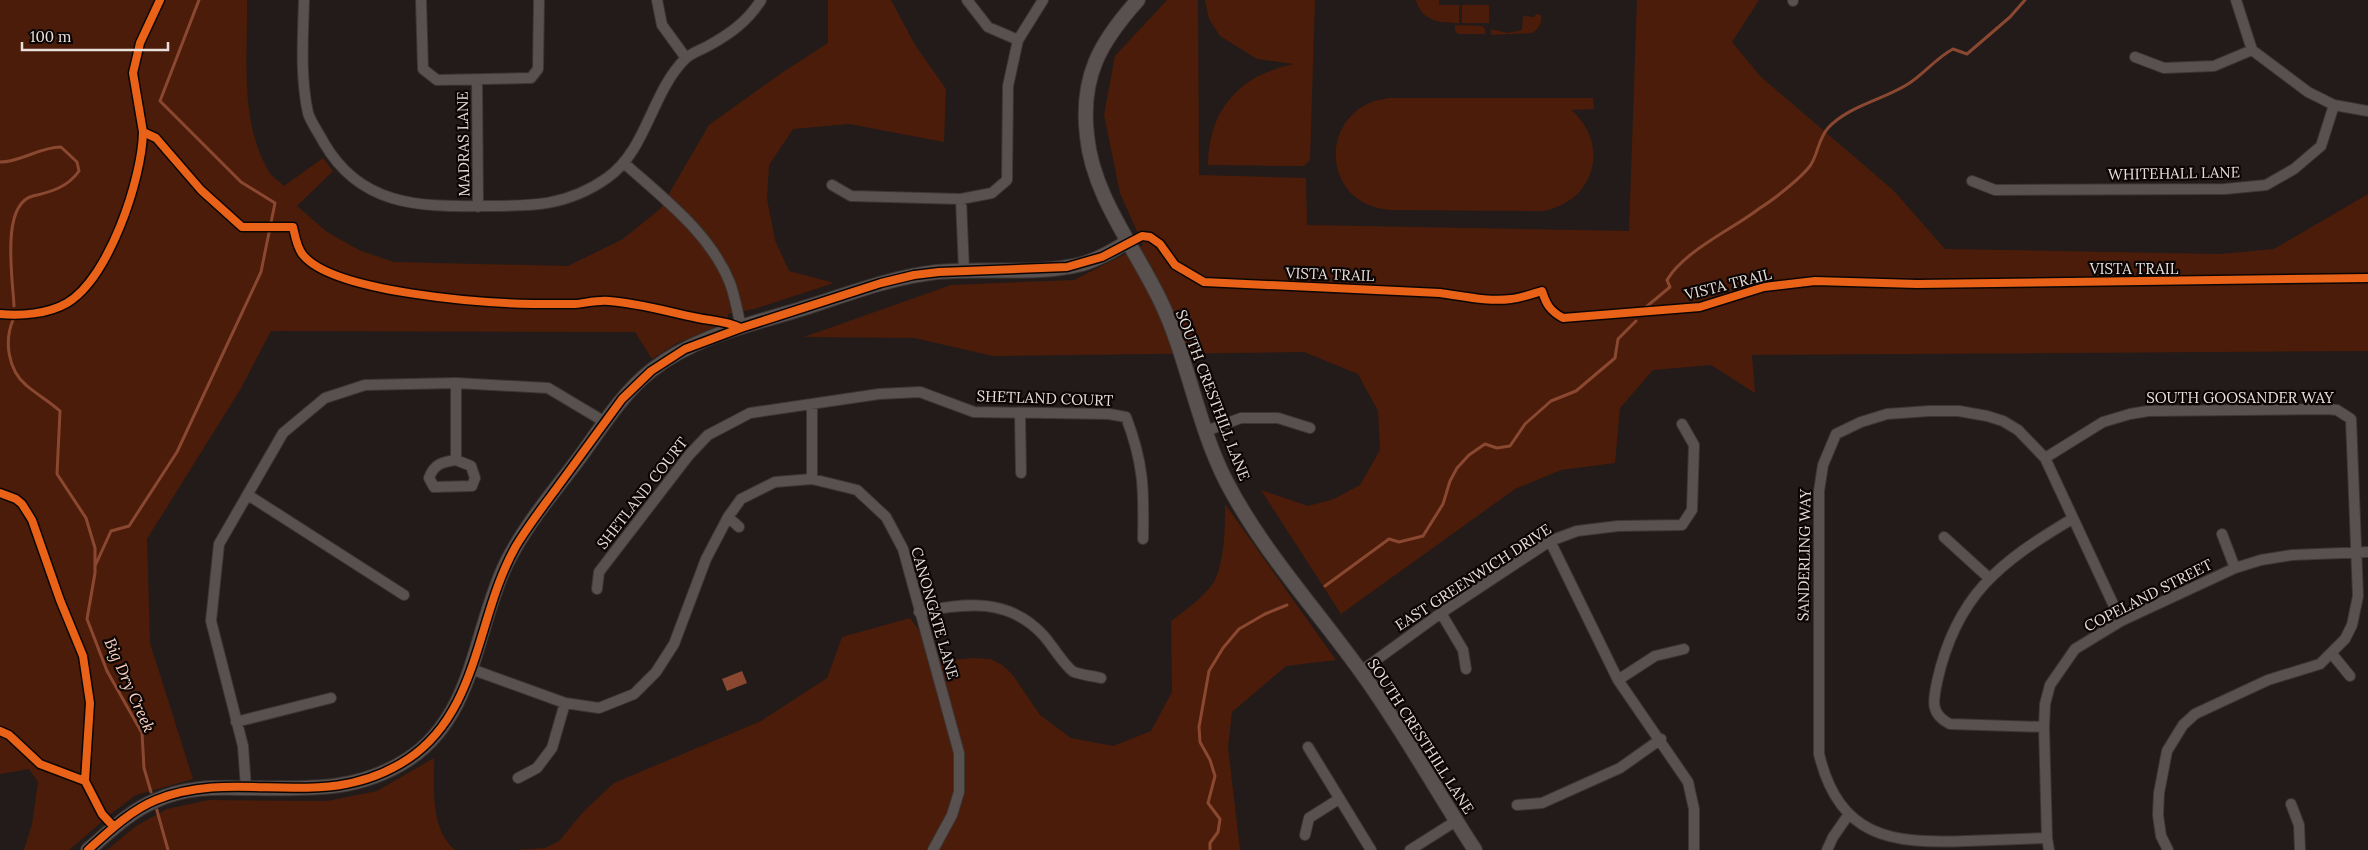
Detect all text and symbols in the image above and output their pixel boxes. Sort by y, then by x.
scale bar [22,20,169,52]
text: 100 m [30,27,71,46]
street label: MADRAS LANE [453,91,473,197]
street label: WHITEHALL LANE [2108,162,2240,184]
street label: VISTA TRAIL [2089,259,2179,278]
street label: VISTA TRAIL [1284,263,1375,285]
street label: VISTA TRAIL [1682,264,1774,304]
street label: SOUTH CRESTHILL LANE [1172,307,1254,483]
street label: SHETLAND COURT [976,386,1114,410]
street label: SOUTH GOOSANDER WAY [2146,388,2334,407]
street label: SHETLAND COURT [592,433,692,553]
street label: SANDERLING WAY [1793,488,1815,621]
street label: EAST GREENWICH DRIVE [1391,519,1555,635]
street label: CANONGATE LANE [907,545,963,681]
street label: COPELAND STREET [2081,554,2216,636]
water label: Big Dry Creek [100,635,160,735]
street label: SOUTH CRESTHILL LANE [1364,655,1478,817]

